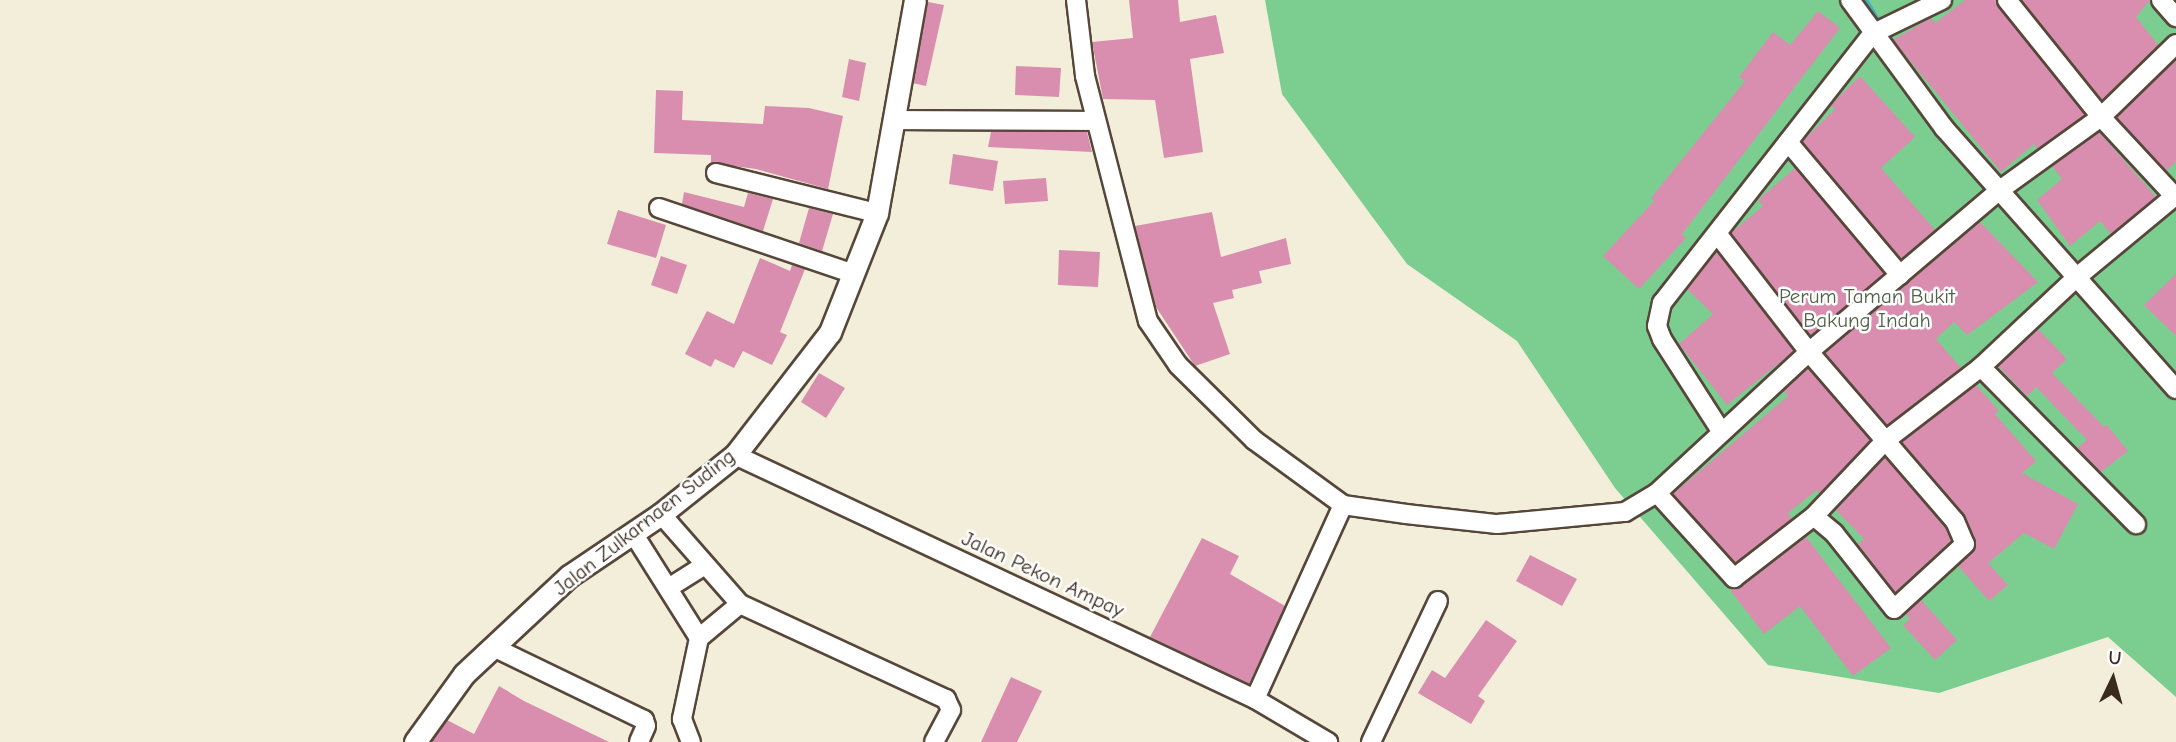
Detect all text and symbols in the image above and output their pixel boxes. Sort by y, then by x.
park label: Perum Taman Bukit Bakung Indah [1779,283,1955,333]
street label: Jalan Zulkarnaen Suding [548,443,740,601]
street label: Jalan Pekon Ampay [958,525,1128,623]
north arrow [2078,644,2148,714]
text: U [2108,647,2122,670]

